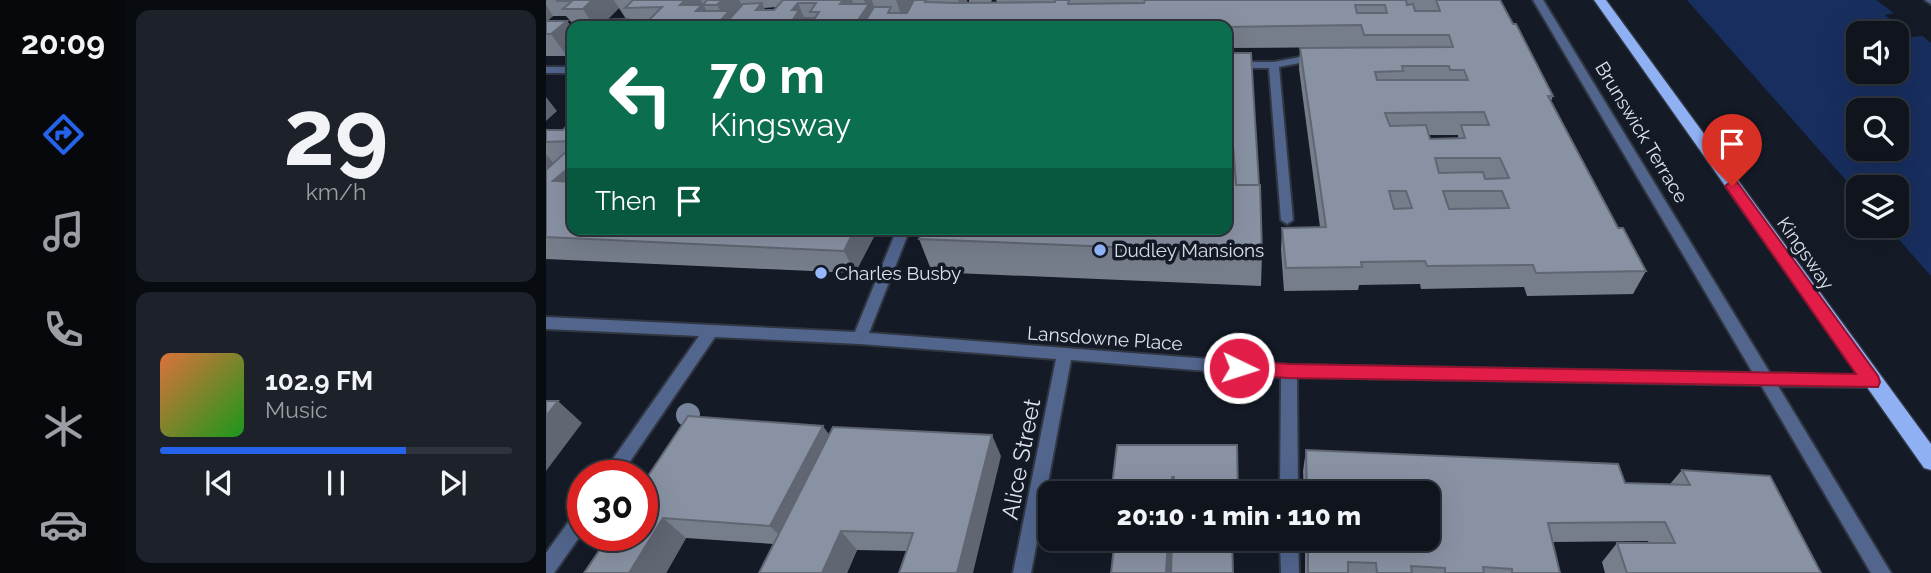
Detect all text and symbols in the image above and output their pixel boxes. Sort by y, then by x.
map controls [1846,21,1909,238]
button: sound [1846,21,1909,84]
text: 20:09 [21,24,105,61]
text: 70 m [710,47,825,104]
icon: left [595,49,686,140]
street label: Brunswick Terrace [1591,57,1693,207]
text: 29 [284,79,388,186]
button: search [1846,98,1909,161]
text: Kingsway [710,106,851,143]
icon: directions [39,110,88,159]
pin [1702,114,1762,186]
icon: arrive [1713,125,1751,163]
button: layers [1846,175,1909,238]
text: km/h [306,178,366,205]
icon: arrive [670,182,708,220]
text: Then [595,186,656,216]
icon: music [39,207,88,256]
street label: Kingsway [1773,212,1839,294]
place label: Dudley Mansions [1114,239,1264,261]
marker: Dudley Mansions [1092,242,1108,258]
place label: Charles Busby [835,262,961,284]
marker: Charles Busby [813,265,829,281]
icon: phone [39,305,88,354]
street label: Lansdowne Place [1027,322,1183,354]
position arrow [1202,331,1276,405]
text: 102.9 FM [265,366,373,396]
text: Music [265,396,328,423]
street label: Alice Street [996,396,1045,522]
icon: climate [39,402,88,451]
speed limit sign: 30 [567,460,658,551]
icon: previous [200,464,238,502]
icon: pause [317,464,355,502]
icon: next [434,464,472,502]
icon: car [39,500,88,549]
text: 20:10 · 1 min · 110 m [1117,501,1361,531]

